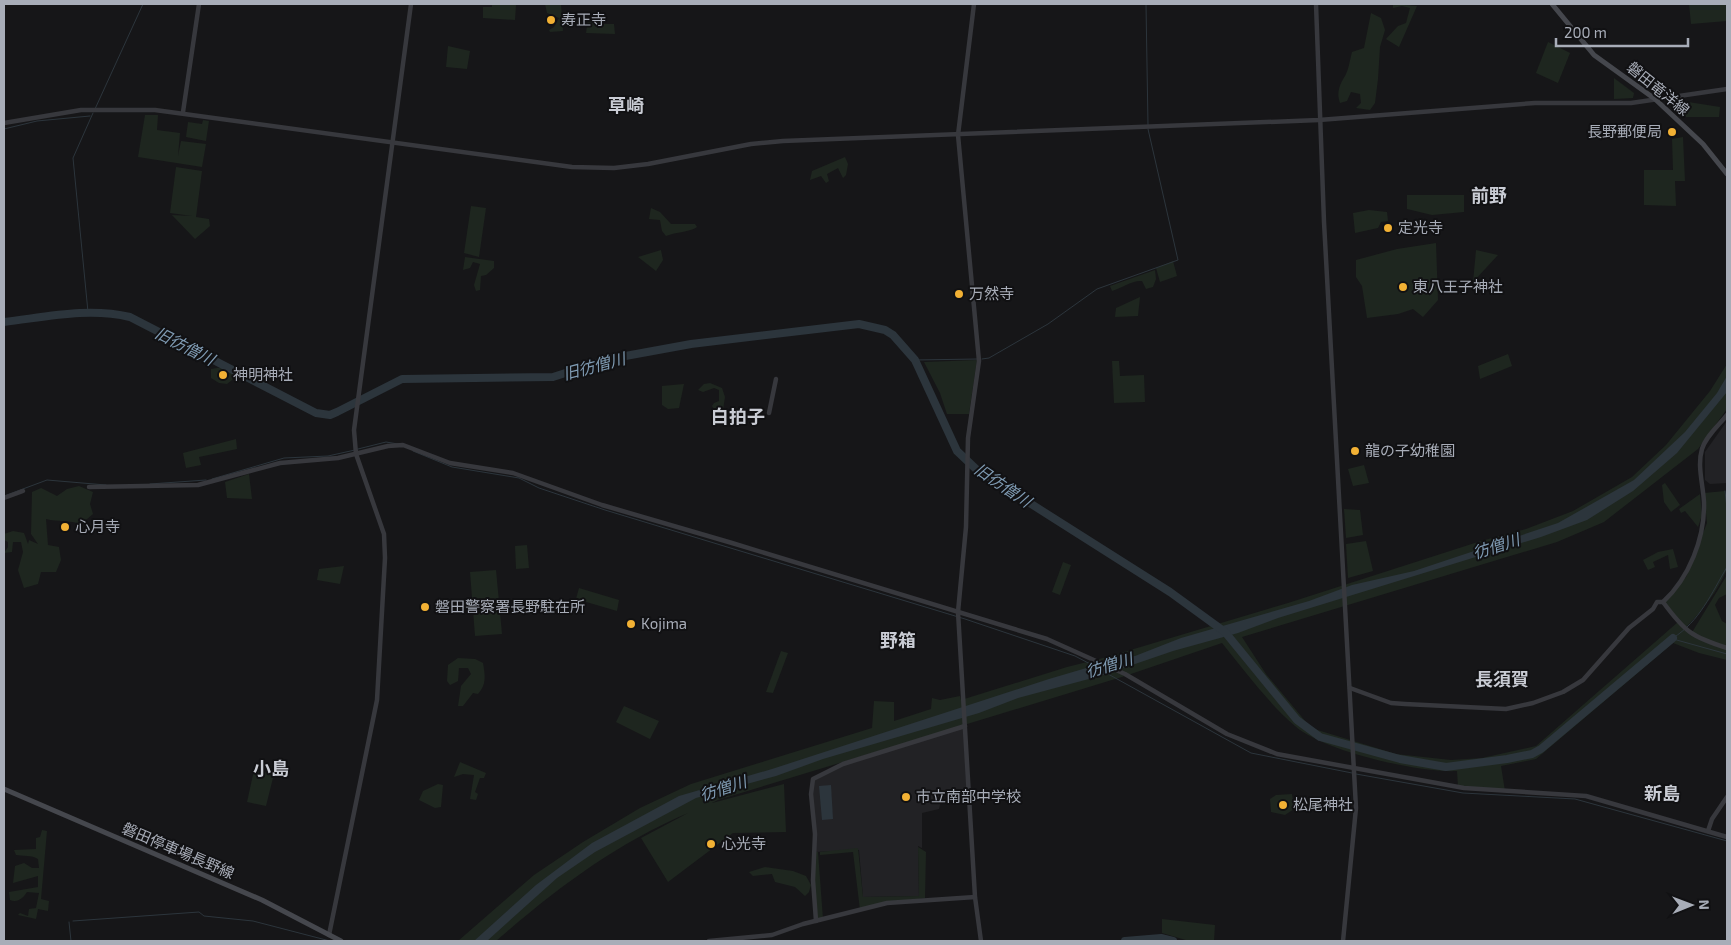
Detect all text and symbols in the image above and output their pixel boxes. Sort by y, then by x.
place label: 寿正寺 [561,10,606,28]
marker: 寿正寺 [545,14,557,26]
scale bar [1556,15,1688,47]
text: 200 m [1564,23,1607,41]
street label: 磐田竜洋線 [1624,58,1693,119]
district label: 草崎 [608,94,644,116]
place label: 長野郵便局 [1587,122,1662,140]
marker: 長野郵便局 [1666,126,1678,138]
district label: 前野 [1471,184,1507,206]
place label: 定光寺 [1398,218,1443,236]
marker: 定光寺 [1382,222,1394,234]
place label: 東八王子神社 [1413,277,1503,295]
marker: 東八王子神社 [1397,281,1409,293]
place label: 万然寺 [969,284,1014,302]
marker: 万然寺 [953,288,965,300]
water label: 旧彷僧川 [152,323,220,369]
water label: 旧彷僧川 [560,348,629,383]
place label: 神明神社 [233,365,293,383]
marker: 神明神社 [217,369,229,381]
district label: 白拍子 [711,405,765,427]
place label: 龍の子幼稚園 [1365,441,1455,459]
marker: 龍の子幼稚園 [1349,445,1361,457]
water label: 旧彷僧川 [971,459,1037,511]
place label: 心月寺 [75,517,120,535]
marker: 心月寺 [59,521,71,533]
water label: 彷僧川 [1470,528,1524,562]
place label: 磐田警察署長野駐在所 [435,597,585,615]
marker: 磐田警察署長野駐在所 [419,601,431,613]
place label: Kojima [641,614,687,633]
marker: Kojima [625,618,637,630]
district label: 野箱 [880,629,916,651]
water label: 彷僧川 [1083,648,1136,681]
district label: 長須賀 [1475,668,1529,690]
district label: 小島 [253,757,289,779]
water label: 彷僧川 [697,770,751,804]
district label: 新島 [1644,782,1680,804]
place label: 市立南部中学校 [916,787,1021,805]
marker: 市立南部中学校 [900,791,912,803]
place label: 松尾神社 [1293,795,1353,813]
marker: 松尾神社 [1277,799,1289,811]
street label: 磐田停車場長野線 [120,818,237,882]
place label: 心光寺 [721,834,766,852]
marker: 心光寺 [705,838,717,850]
north arrow [1666,880,1716,930]
text: N [1696,900,1713,910]

